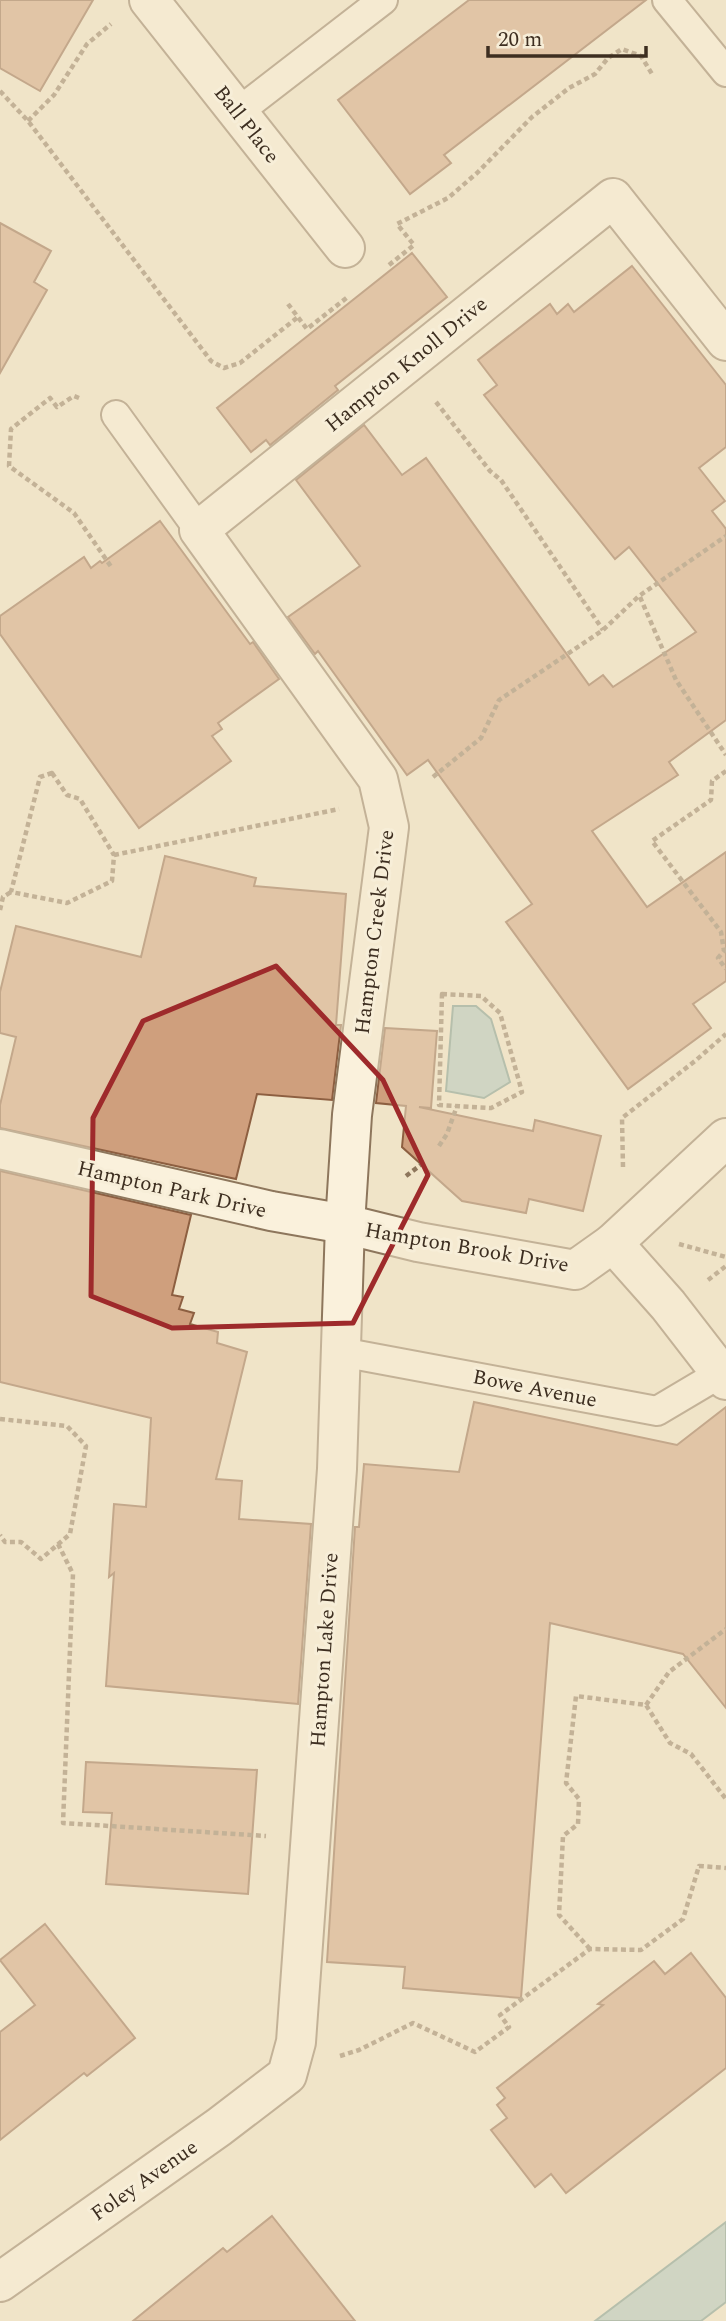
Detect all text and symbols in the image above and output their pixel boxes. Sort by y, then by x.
scale bar [488,14,646,58]
text: 20 m [498,24,542,56]
street label: Ball Place [205,79,287,171]
street label: Hampton Knoll Drive [318,289,495,441]
street label: Hampton Creek Drive [347,828,403,1036]
street label: Hampton Park Drive [74,1153,270,1227]
street label: Hampton Brook Drive [362,1214,571,1282]
street label: Bowe Avenue [470,1361,600,1417]
street label: Hampton Lake Drive [302,1552,348,1748]
street label: Foley Avenue [84,2132,205,2230]

